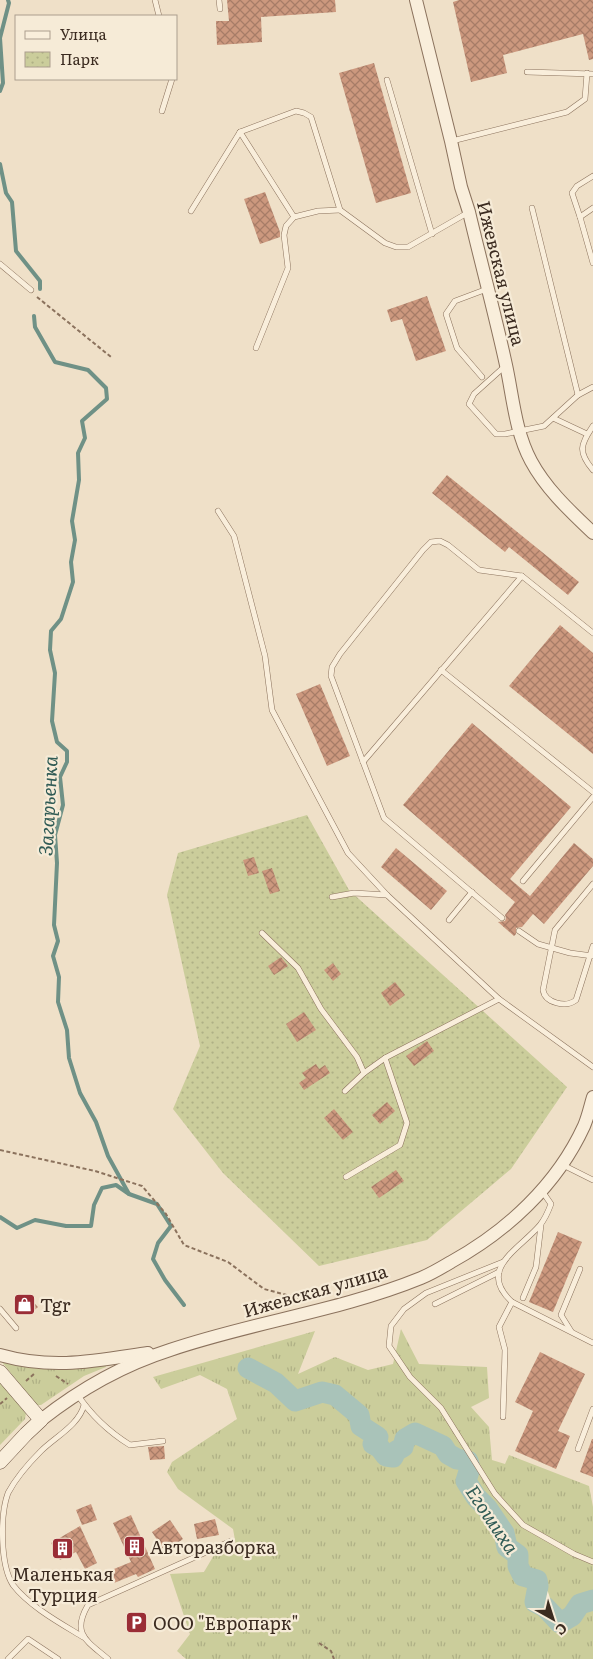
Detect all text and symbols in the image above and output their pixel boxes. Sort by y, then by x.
legend [15,15,178,80]
text: Улица [60,22,108,45]
text: Парк [60,47,99,70]
street label: Ижевская улица [471,198,533,349]
water label: Загарьенка [30,755,64,857]
street label: Ижевская улица [240,1256,390,1323]
place label: Tgr [40,1291,71,1318]
shop icon: Tgr [12,1292,36,1316]
water label: Егошиха [460,1479,526,1559]
place label: Авторазборка [150,1533,276,1560]
building icon: Авторазборка [122,1534,146,1558]
building icon: Маленькая Турция [51,1536,75,1560]
place label: Маленькая Турция [12,1560,114,1608]
north arrow [528,1594,578,1644]
place label: ООО "Европарк" [153,1609,298,1636]
parking icon: ООО "Европарк" [125,1610,149,1634]
text: С [552,1619,572,1641]

